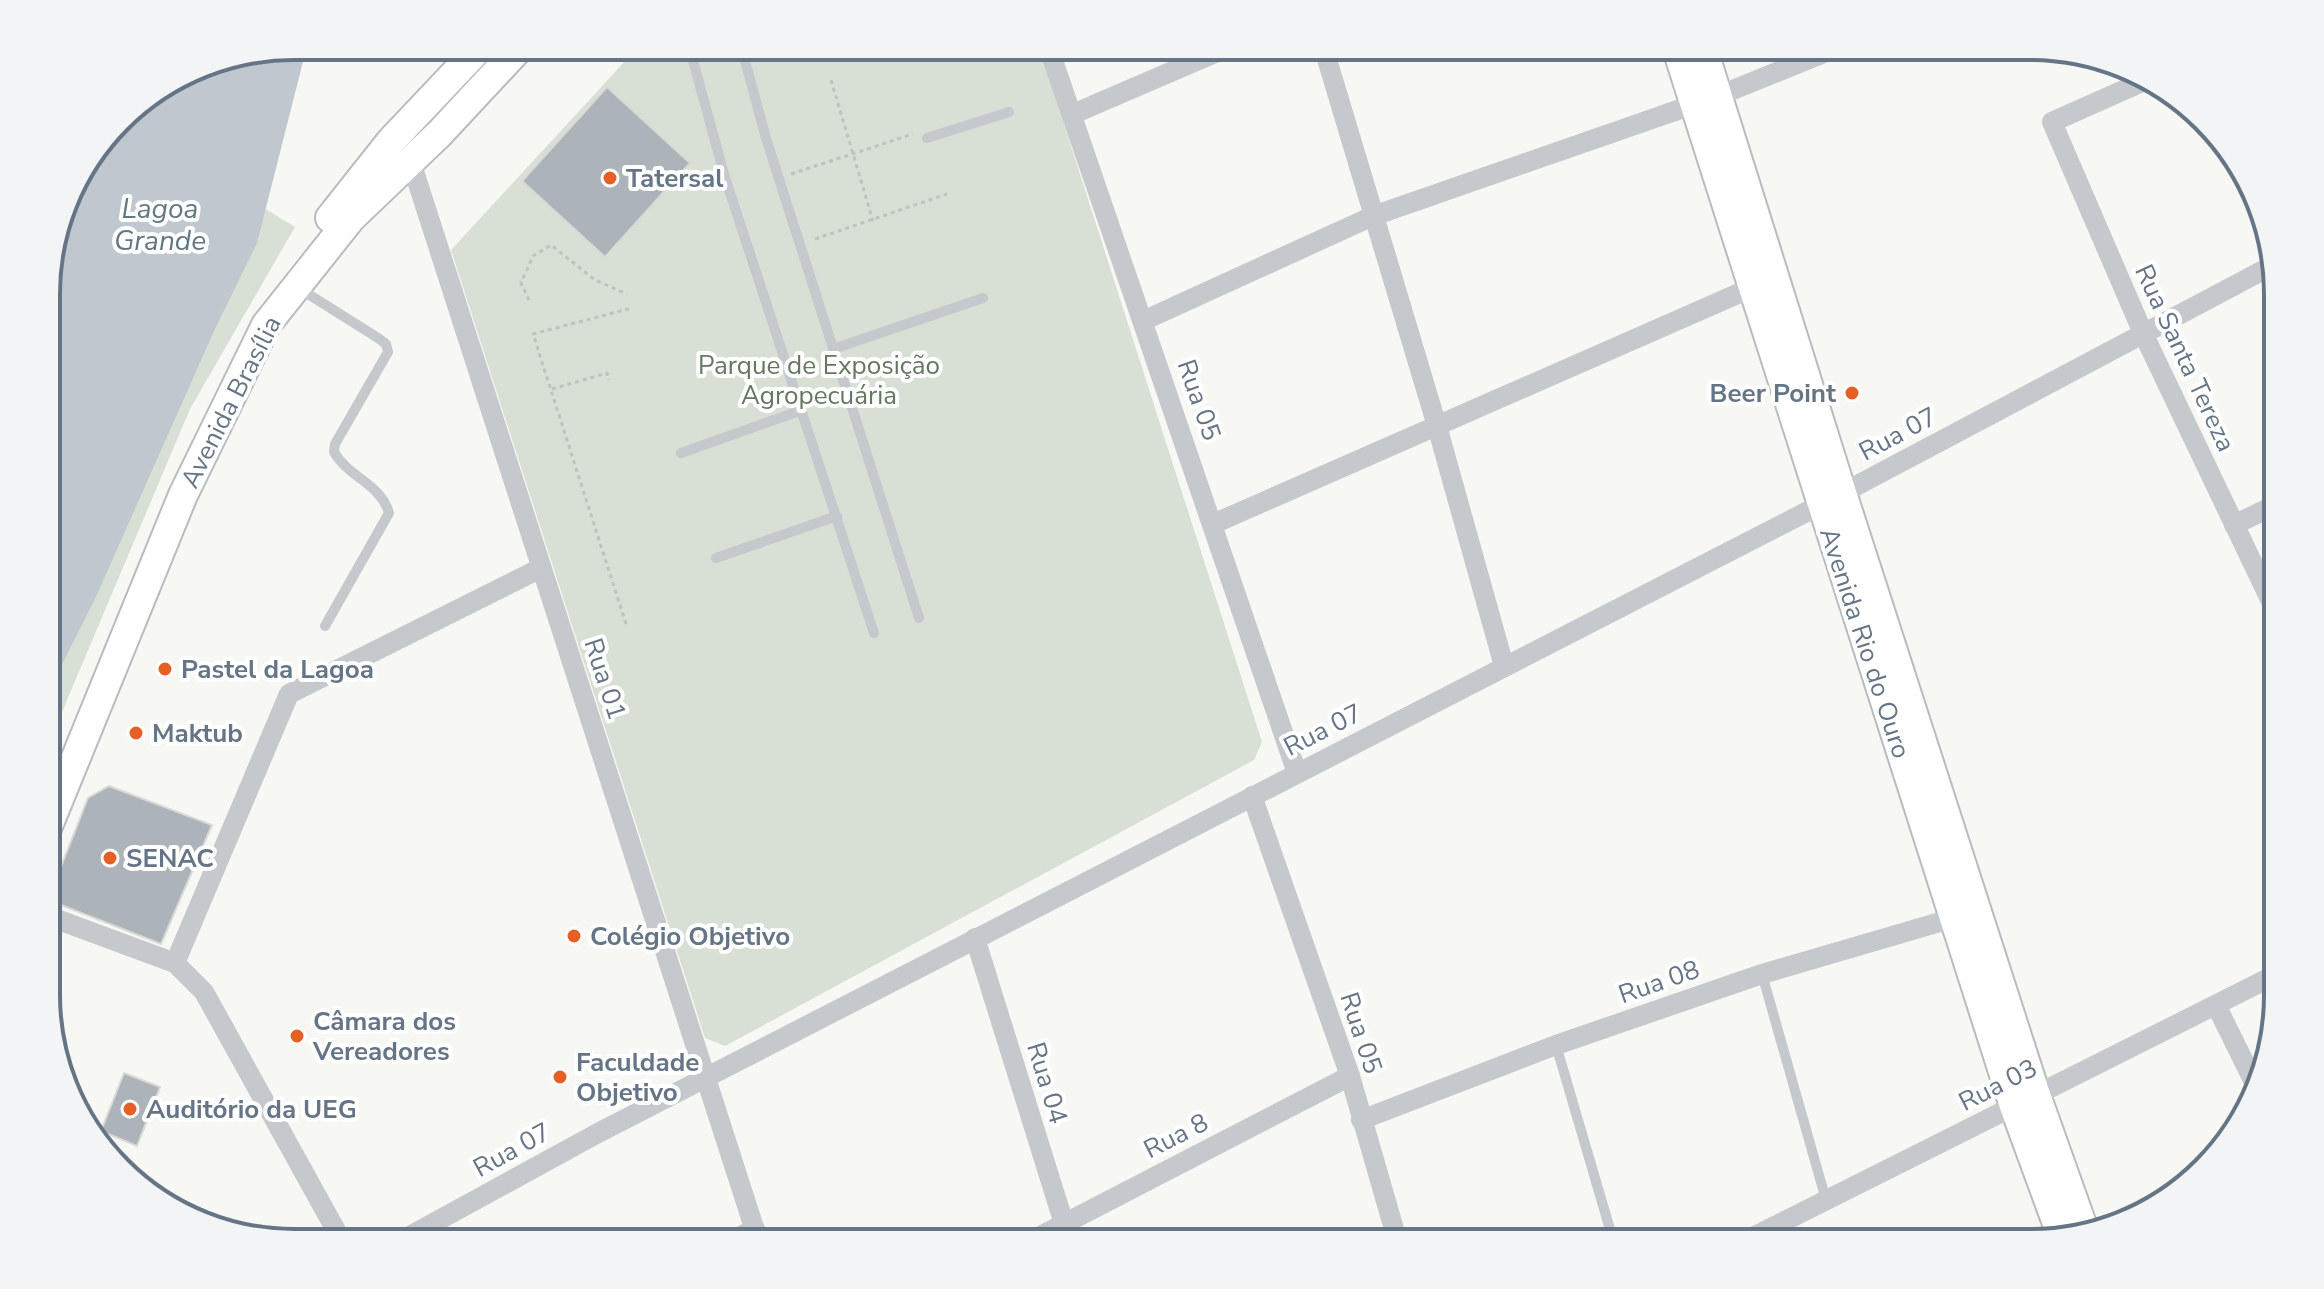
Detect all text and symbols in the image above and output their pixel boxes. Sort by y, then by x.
place label: Tatersal [626,161,724,196]
marker: Tatersal [601,169,619,187]
water label: Lagoa Grande [114,190,206,260]
street label: Rua Santa Tereza [2126,259,2244,457]
street label: Avenida Brasília [173,310,289,494]
park label: Parque de Exposição Agropecuária [698,348,940,413]
street label: Rua 05 [1169,355,1229,445]
place label: Beer Point [1710,376,1837,411]
marker: Beer Point [1843,384,1861,402]
street label: Rua 07 [1853,399,1943,469]
street label: Avenida Rio do Ouro [1811,523,1919,763]
street label: Rua 01 [575,634,635,724]
place label: Pastel da Lagoa [181,652,374,687]
marker: Pastel da Lagoa [156,660,174,678]
street label: Rua 07 [1278,695,1368,765]
place label: Maktub [152,716,243,751]
marker: Maktub [127,724,145,742]
place label: SENAC [126,841,214,876]
marker: SENAC [101,849,119,867]
place label: Colégio Objetivo [590,919,790,954]
marker: Colégio Objetivo [565,927,583,945]
street label: Rua 08 [1614,952,1704,1012]
street label: Rua 05 [1331,988,1391,1078]
place label: Câmara dos Vereadores [312,1004,456,1069]
marker: Câmara dos Vereadores [288,1027,306,1045]
street label: Rua 04 [1018,1038,1076,1128]
place label: Faculdade Objetivo [576,1045,699,1110]
street label: Rua 03 [1953,1050,2043,1120]
marker: Faculdade Objetivo [551,1068,569,1086]
place label: Auditório da UEG [146,1092,357,1127]
marker: Auditório da UEG [121,1100,139,1118]
street label: Rua 8 [1138,1105,1214,1167]
street label: Rua 07 [467,1114,557,1186]

